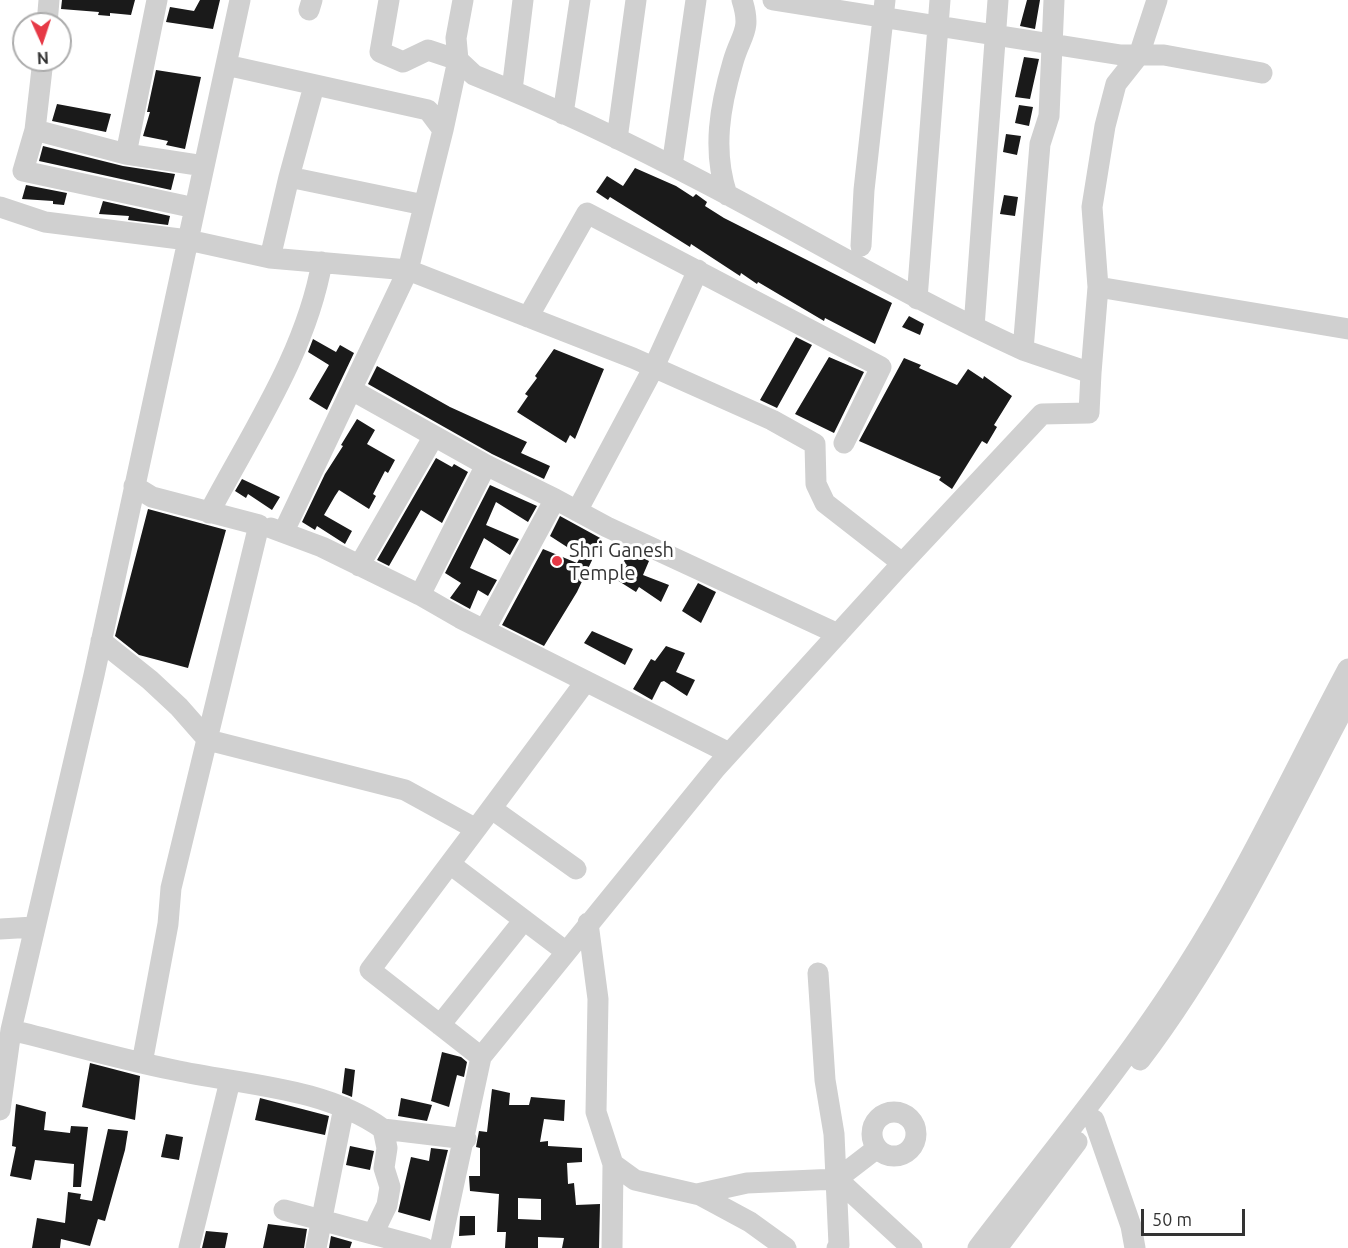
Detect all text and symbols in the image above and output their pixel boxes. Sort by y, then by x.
north arrow [12,12,72,72]
text: N [36,49,49,67]
place label: Shri Ganesh Temple [569,538,674,585]
marker: Shri Ganesh Temple [550,554,564,568]
scale bar [1144,1197,1248,1235]
text: 50 m [1152,1209,1192,1229]

